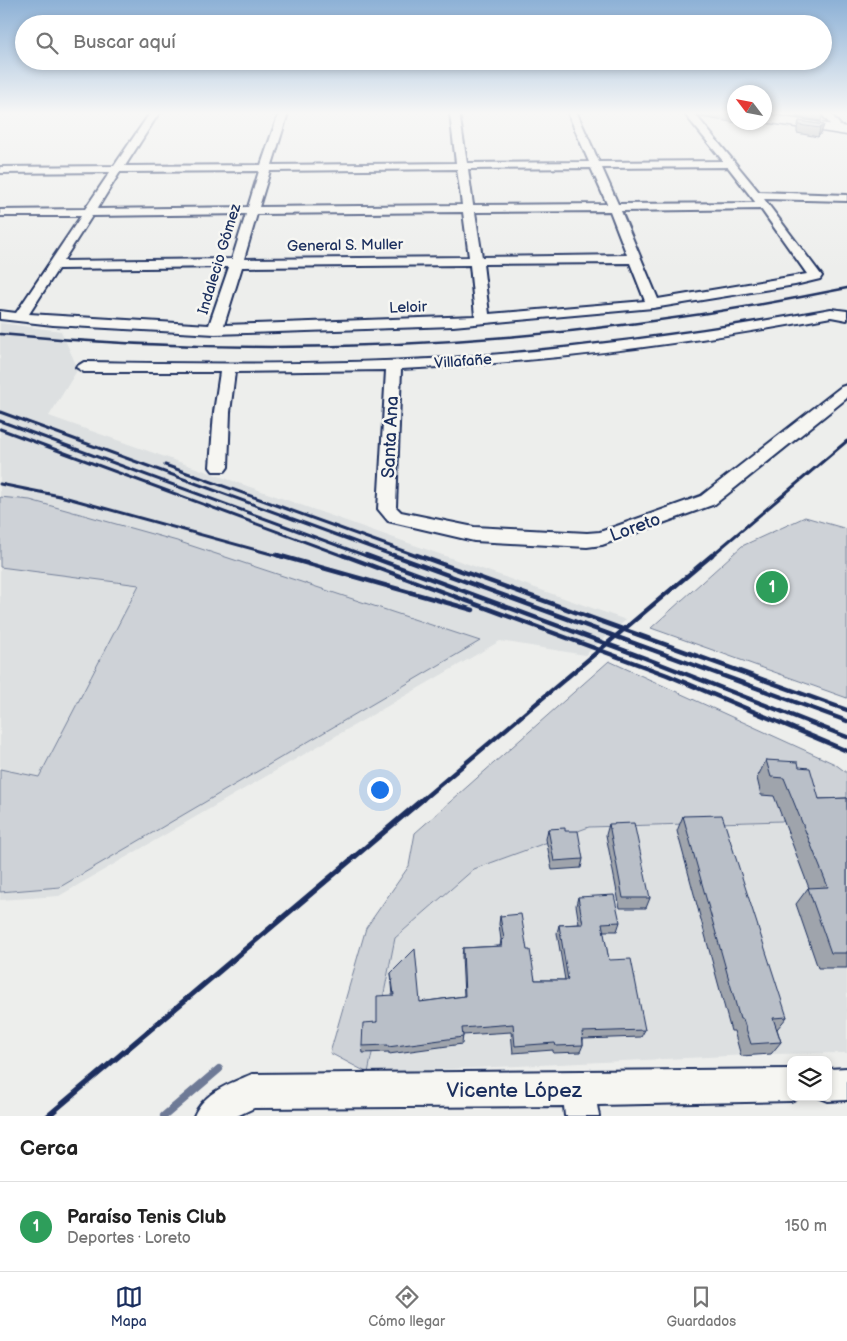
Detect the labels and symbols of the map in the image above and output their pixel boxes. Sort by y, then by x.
north arrow [727,85,772,130]
street label: Indalecio Gómez [194,201,246,317]
street label: General S. Muller [287,235,404,256]
street label: Leloir [389,297,428,318]
street label: Villafañe [434,350,493,373]
street label: Santa Ana [378,395,403,479]
street label: Loreto [607,509,663,546]
pin: 1 [756,568,788,606]
your location [367,777,393,803]
street label: Vicente López [446,1078,583,1103]

